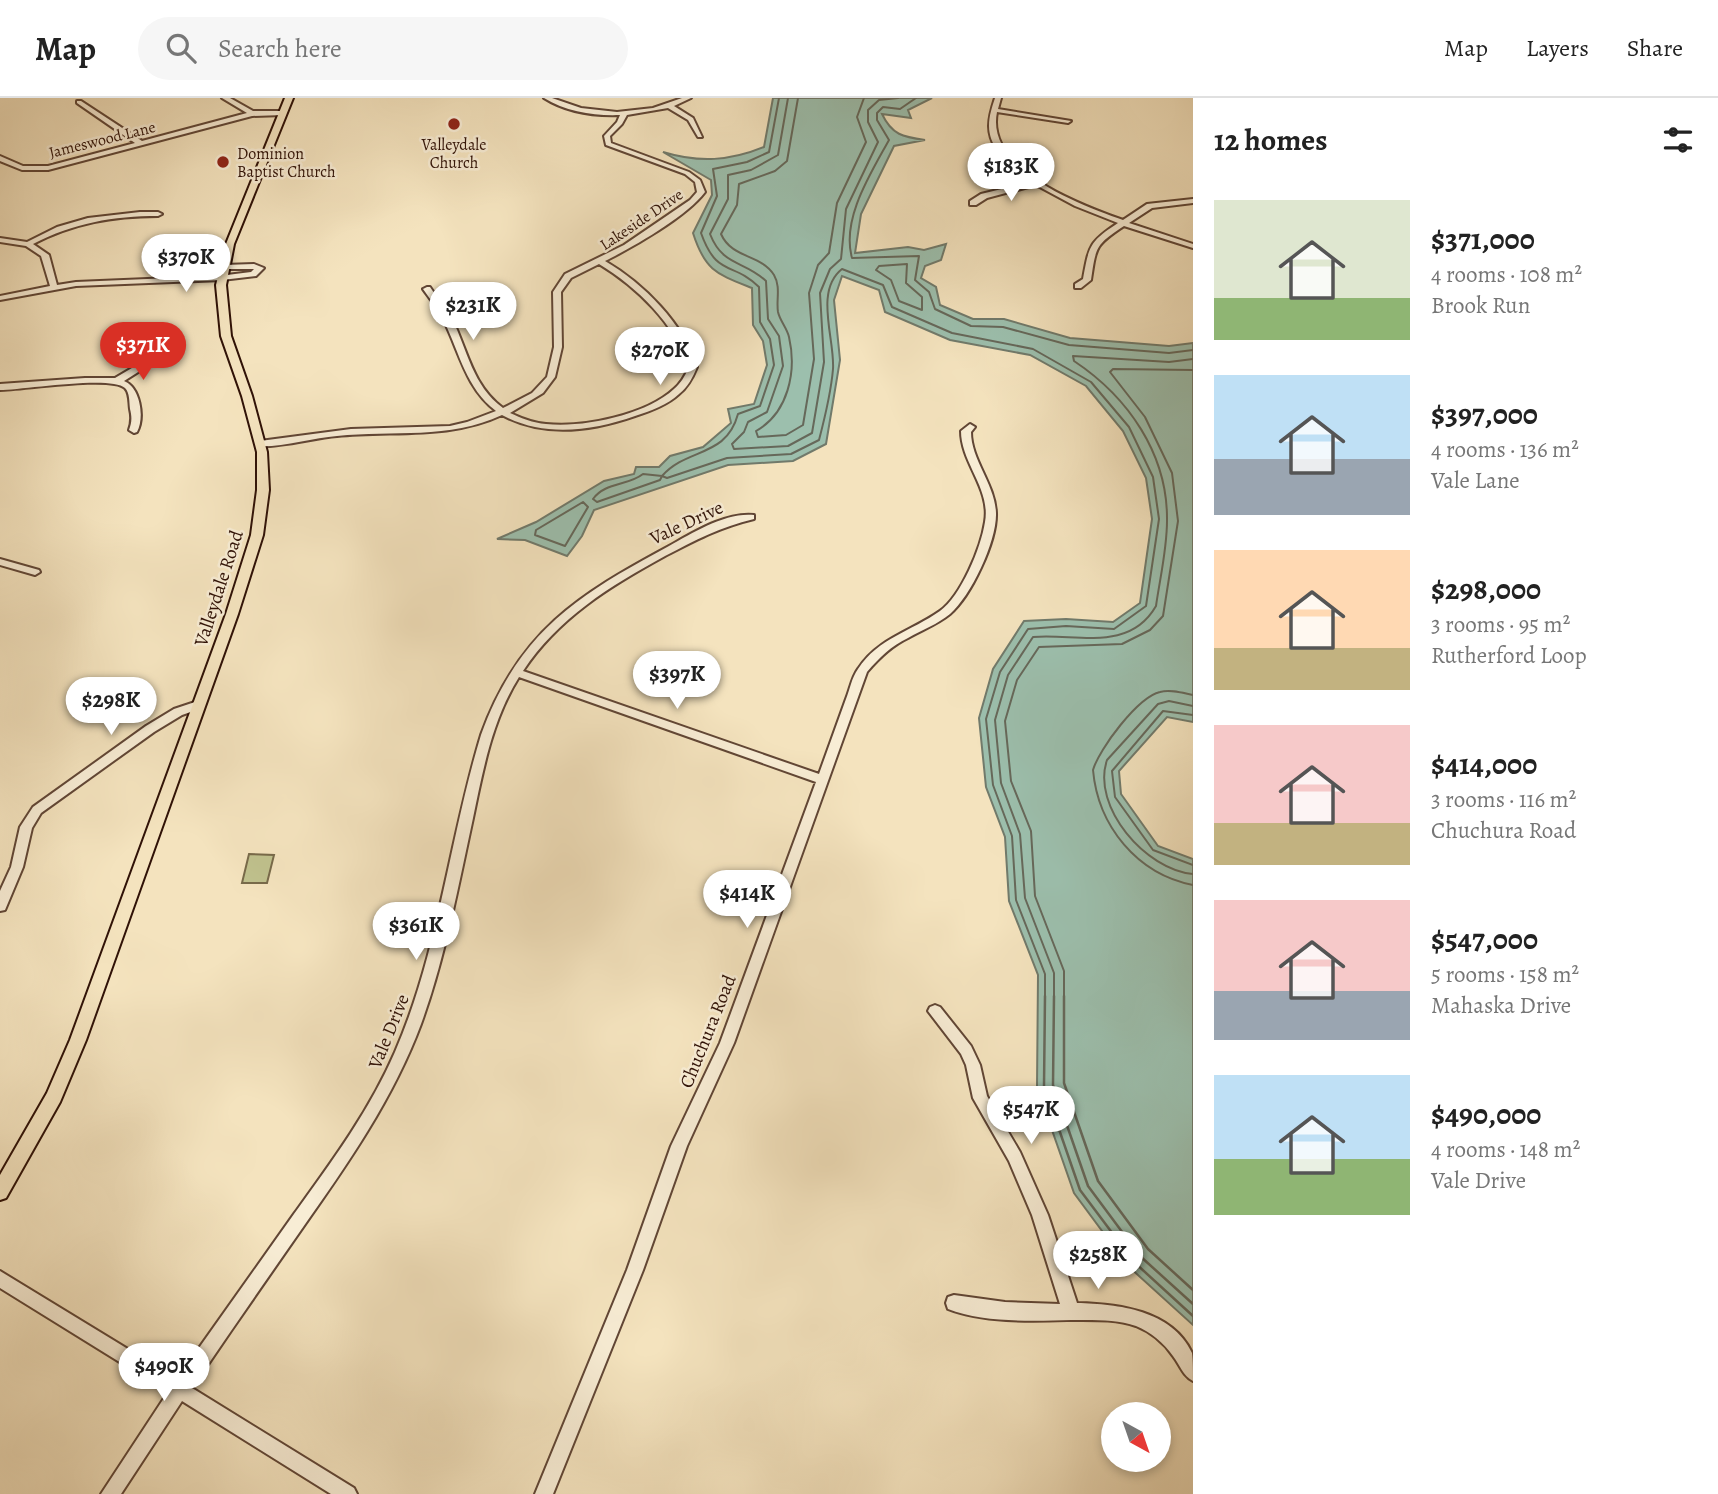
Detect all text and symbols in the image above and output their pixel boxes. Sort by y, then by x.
search box [138,17,628,80]
text: Map [35,26,96,71]
icon: search [162,29,200,67]
text: Search here [218,31,342,66]
text: Map [1444,32,1488,64]
text: Layers [1526,32,1589,64]
text: Share [1627,32,1683,64]
street label: Jameswood Lane [47,116,158,164]
marker: Valleydale Church [446,116,462,132]
text: 12 homes [1214,120,1327,160]
icon: filters [1659,121,1697,159]
place label: Valleydale Church [421,134,486,174]
place label: Dominion Baptist Church [237,143,336,183]
pin: $183K [962,144,1060,203]
text: $183K [984,150,1039,181]
marker: Dominion Baptist Church [215,154,231,170]
street label: Lakeside Drive [596,184,688,256]
text: $371,000 [1431,219,1535,259]
icon: home [1270,228,1354,312]
pin: $370K [137,234,235,294]
text: $370K [157,241,215,272]
text: 4 rooms · 108 m² [1431,259,1582,290]
pin: $231K [424,282,522,342]
text: $231K [445,289,501,320]
text: Brook Run [1431,290,1530,321]
pin: $371K [94,322,192,382]
pin: $270K [611,328,709,387]
text: $371K [116,329,170,360]
text: $270K [631,334,689,365]
text: $397,000 [1431,394,1538,434]
icon: home [1270,403,1354,487]
text: 4 rooms · 136 m² [1431,434,1579,465]
text: Vale Lane [1431,465,1520,496]
street label: Vale Drive [644,495,727,552]
street label: Valleydale Road [188,526,250,651]
text: $298,000 [1431,569,1541,609]
icon: home [1270,578,1354,662]
text: 3 rooms · 95 m² [1431,609,1570,640]
text: Rutherford Loop [1431,640,1587,671]
pin: $397K [628,652,726,711]
text: $397K [649,658,705,689]
pin: $298K [62,678,160,737]
text: $298K [82,684,140,715]
text: $414,000 [1431,744,1537,784]
icon: home [1270,753,1354,837]
text: 3 rooms · 116 m² [1431,784,1576,815]
text: Chuchura Road [1431,815,1576,846]
pin: $414K [698,870,796,930]
text: $414K [719,877,775,908]
pin: $361K [367,902,465,962]
text: $361K [389,909,443,940]
text: $547,000 [1431,919,1538,959]
icon: home [1270,928,1354,1012]
text: 5 rooms · 158 m² [1431,959,1579,990]
street label: Chuchura Road [673,970,743,1092]
street label: Vale Drive [362,990,416,1074]
text: Mahaska Drive [1431,990,1571,1021]
pin: $547K [982,1086,1080,1146]
text: $547K [1003,1093,1059,1124]
text: $490,000 [1431,1094,1541,1134]
icon: home [1270,1103,1354,1187]
text: 4 rooms · 148 m² [1431,1134,1580,1165]
text: Vale Drive [1431,1165,1526,1196]
pin: $258K [1049,1232,1147,1291]
text: $258K [1069,1238,1127,1269]
pin: $490K [115,1344,213,1403]
text: $490K [135,1350,193,1381]
north arrow [1101,1402,1171,1472]
map controls [1101,1402,1171,1472]

